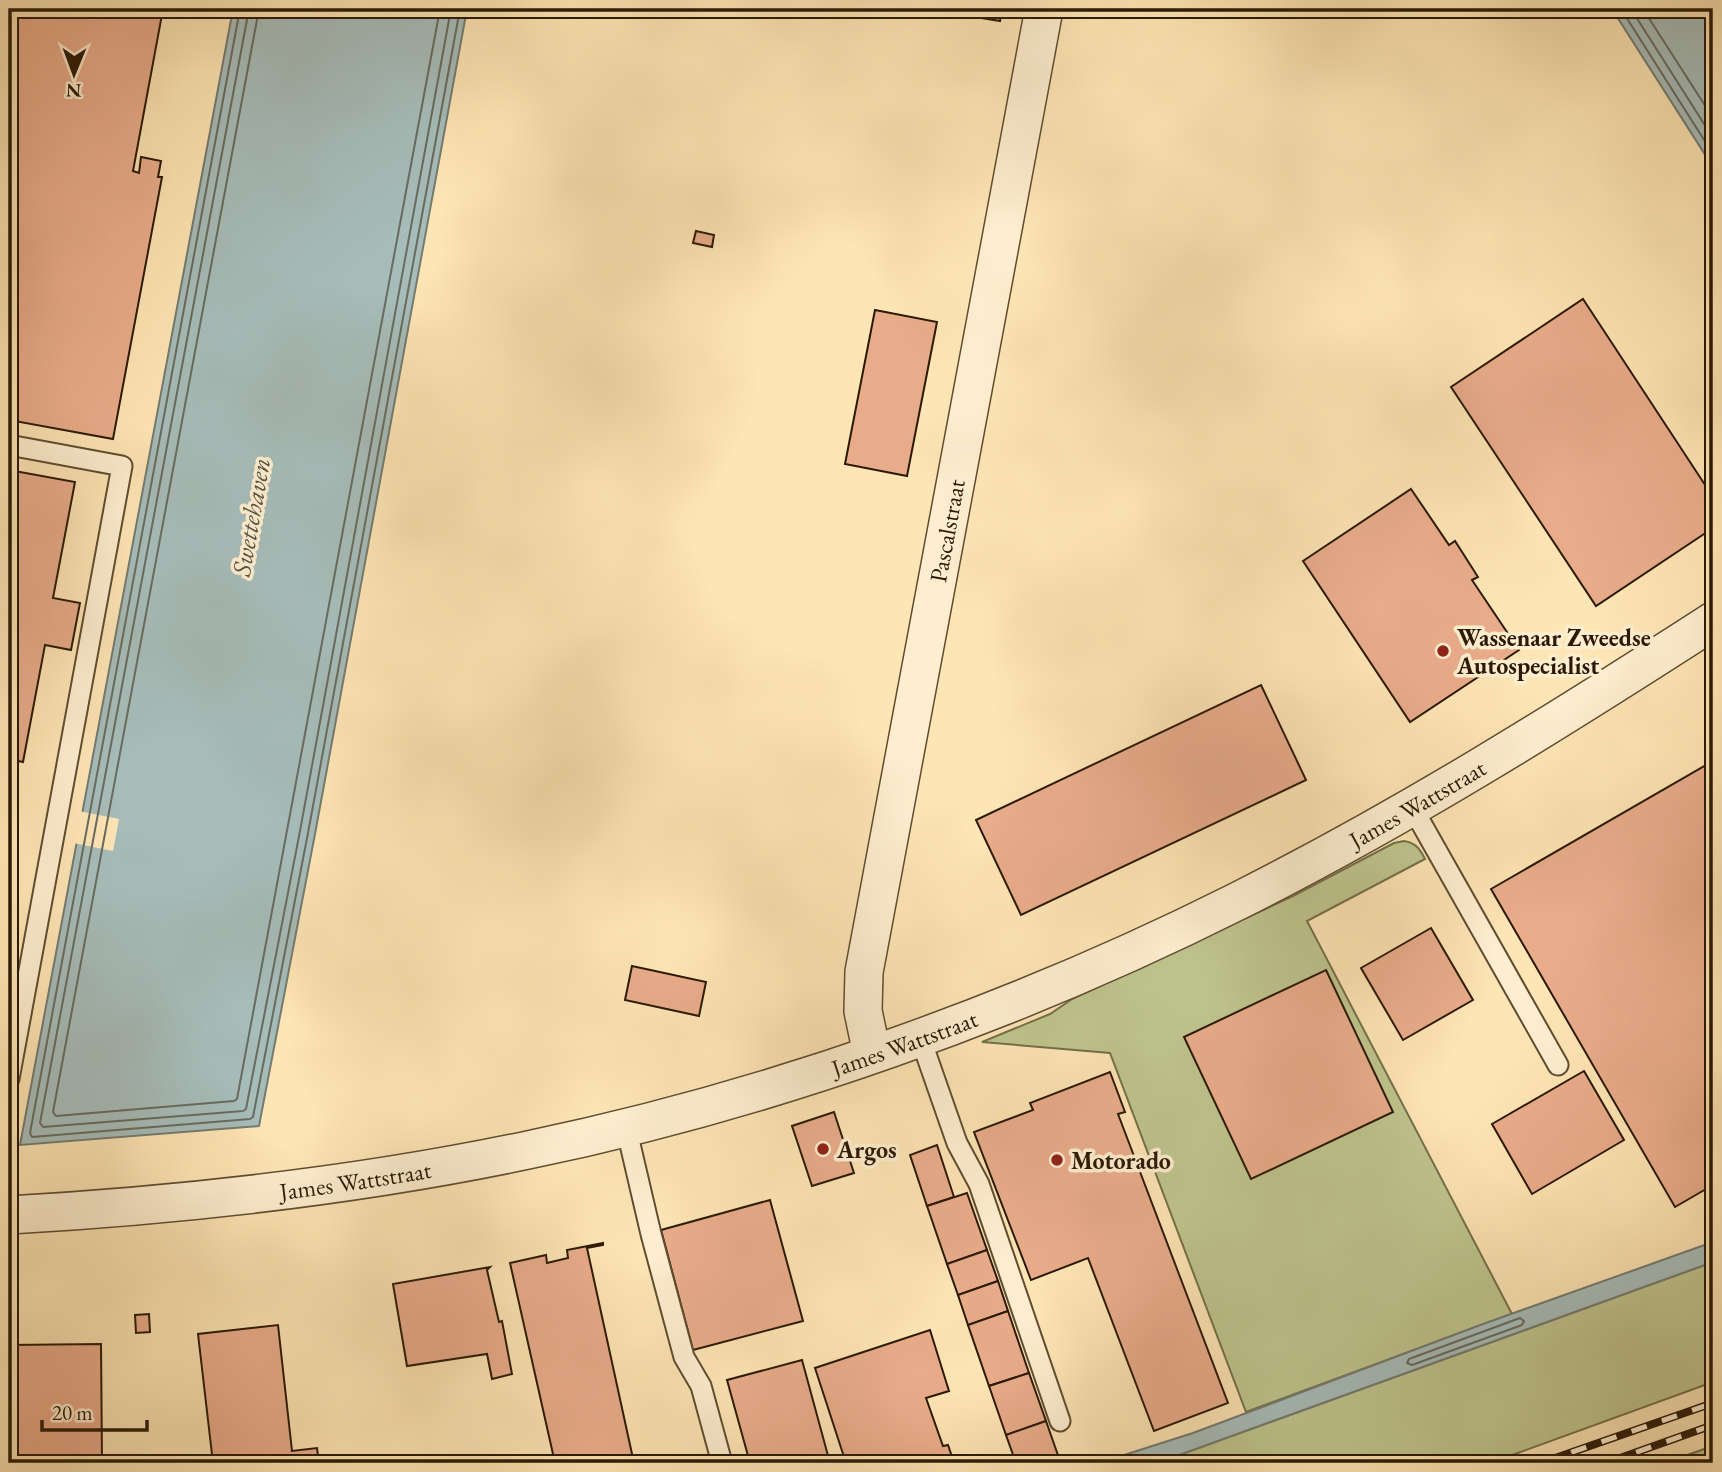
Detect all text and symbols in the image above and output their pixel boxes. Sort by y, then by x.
north arrow [38,38,108,108]
text: N [65,78,82,103]
water label: Swettehaven [224,455,278,580]
street label: Pascalstraat [922,476,971,585]
place label: Wassenaar Zweedse Autospecialist [1456,622,1651,681]
marker: Wassenaar Zweedse Autospecialist [1435,643,1451,659]
street label: James Wattstraat [1342,752,1491,856]
street label: James Wattstraat [825,1002,982,1084]
place label: Argos [836,1134,897,1166]
marker: Argos [815,1141,831,1157]
place label: Motorado [1071,1145,1171,1176]
marker: Motorado [1049,1152,1065,1168]
street label: James Wattstraat [276,1153,434,1207]
scale bar [42,1388,147,1432]
text: 20 m [52,1399,93,1426]

